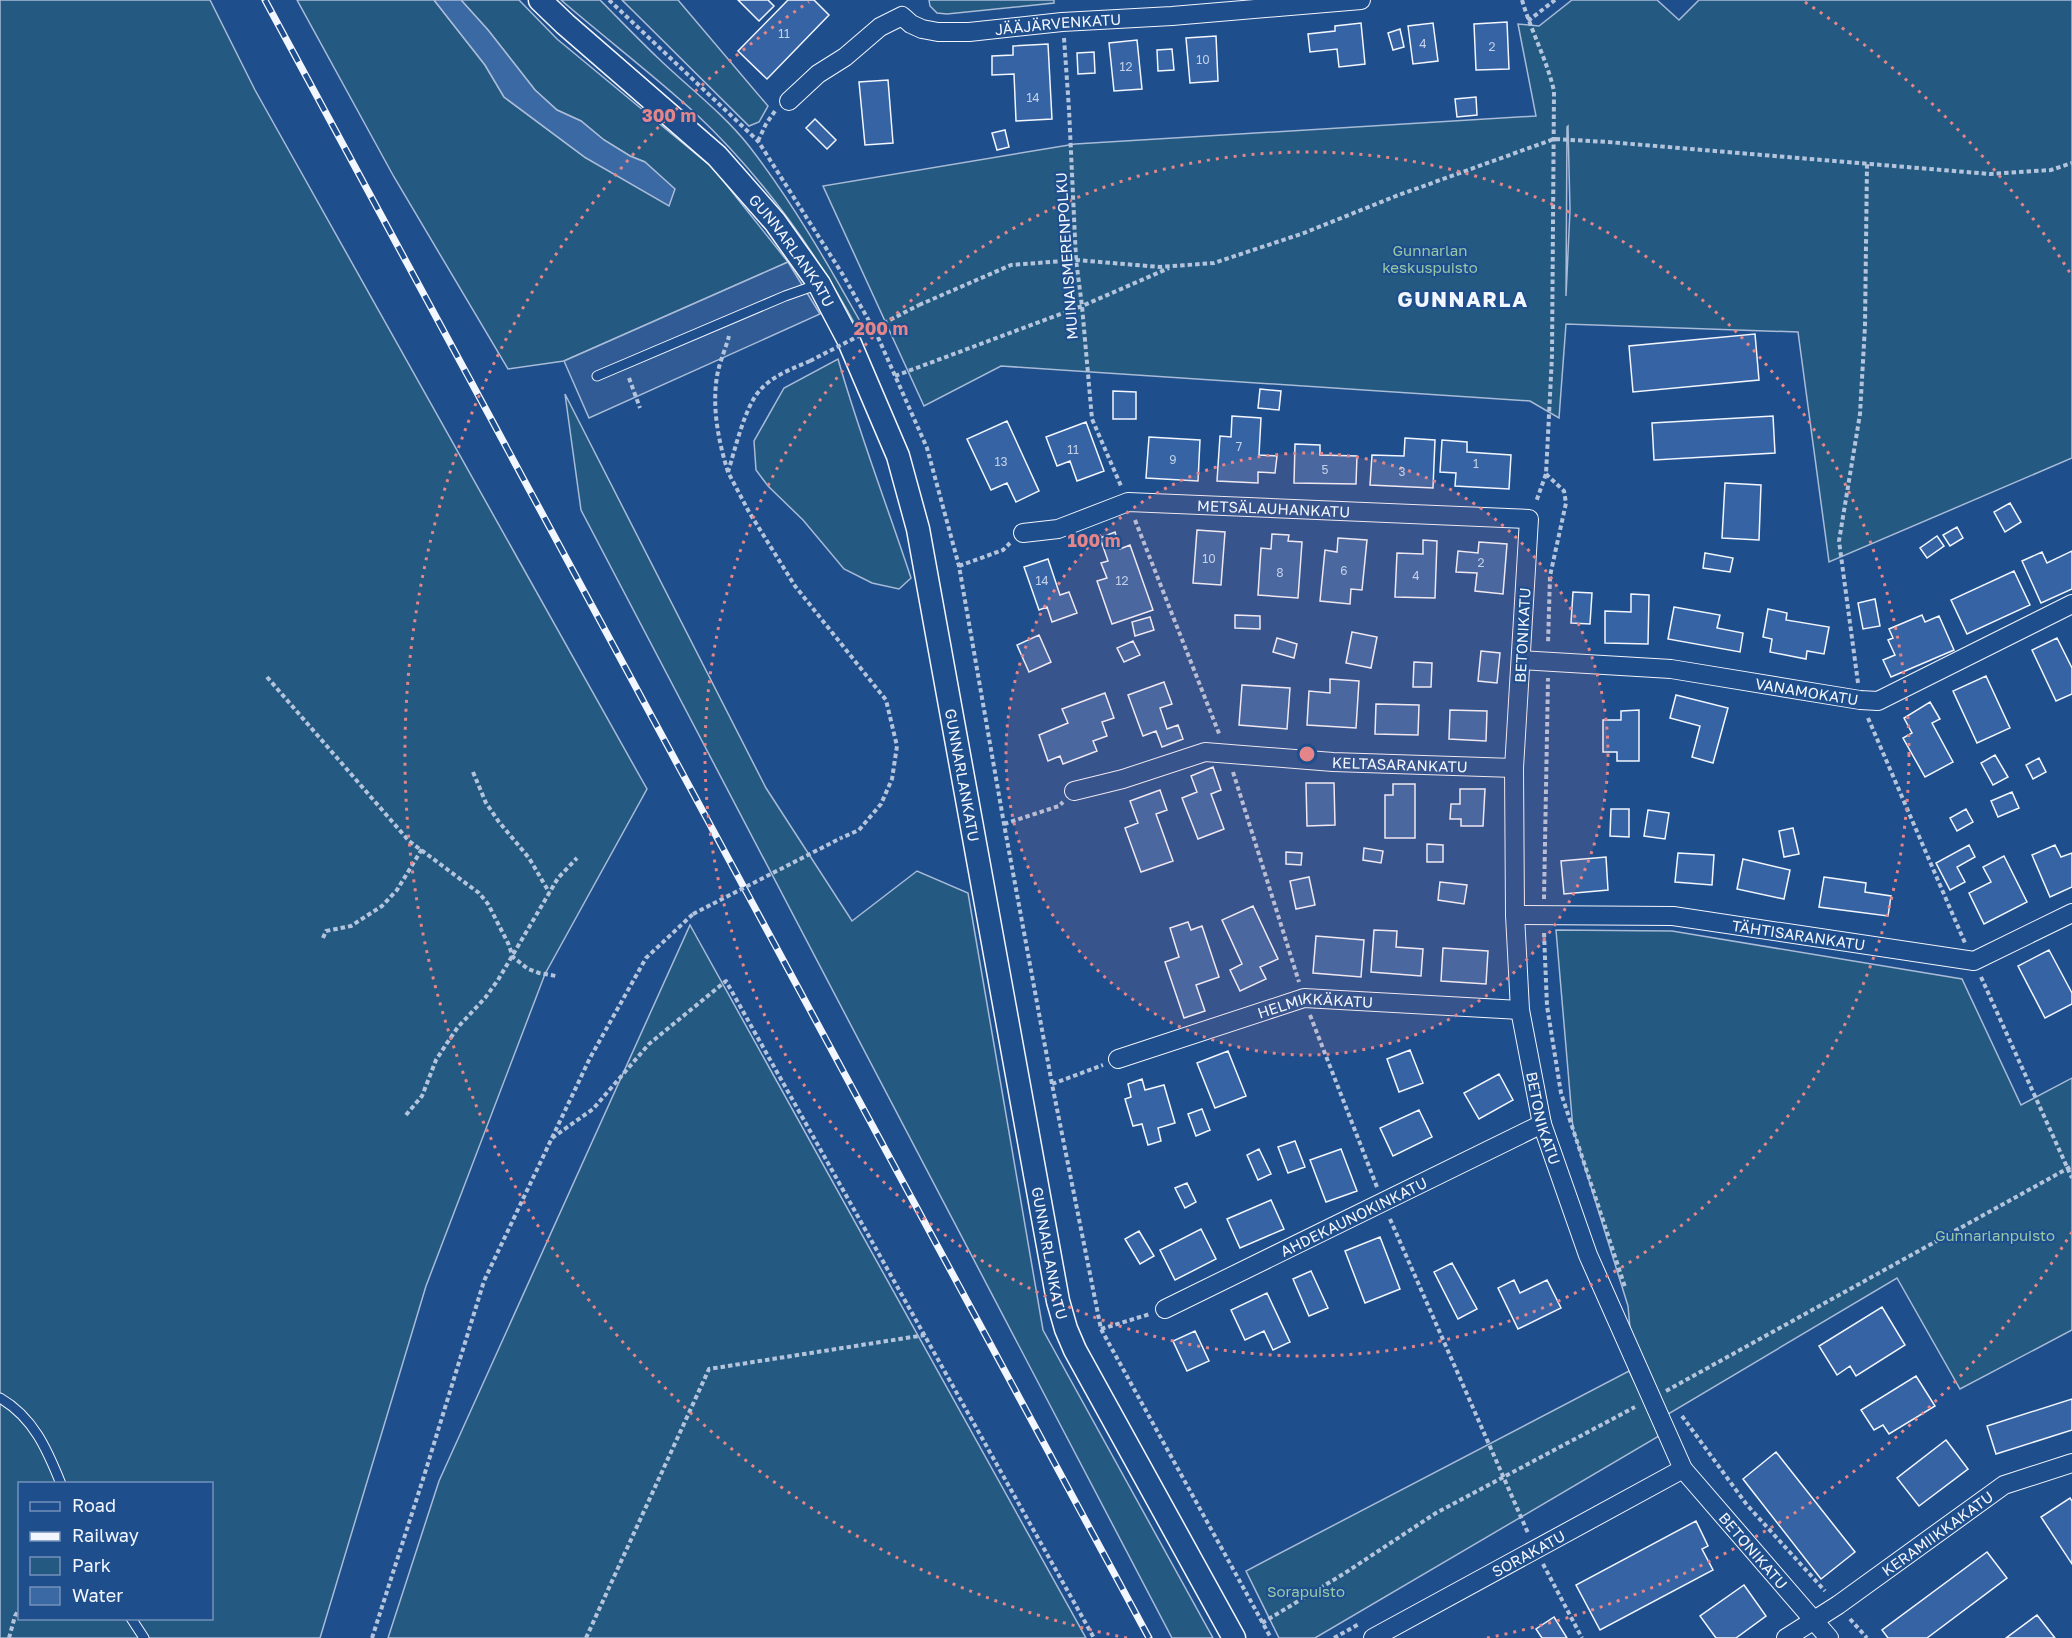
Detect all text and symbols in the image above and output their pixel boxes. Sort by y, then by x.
street label: JÄÄJÄRVENKATU [994,10,1122,38]
house number: 11 [778,26,790,41]
house number: 4 [1419,36,1427,51]
house number: 2 [1489,39,1496,54]
house number: 10 [1196,52,1210,67]
house number: 12 [1120,59,1132,74]
house number: 14 [1026,90,1040,105]
text: 300 m [642,104,696,126]
street label: MUINAISMERENPOLKU [1051,172,1081,340]
street label: GUNNARLANKATU [746,190,838,310]
park label: Gunnarlan keskuspuisto [1382,241,1478,276]
district label: GUNNARLA [1397,286,1529,312]
text: 200 m [854,317,908,339]
house number: 7 [1236,439,1242,454]
house number: 11 [1067,442,1079,457]
house number: 9 [1169,452,1177,467]
house number: 13 [995,454,1007,469]
house number: 1 [1473,456,1479,471]
house number: 5 [1322,462,1329,477]
house number: 3 [1398,464,1406,479]
street label: METSÄLAUHANKATU [1197,496,1350,520]
text: 100 m [1068,529,1120,551]
house number: 10 [1202,551,1216,566]
house number: 2 [1478,555,1485,570]
house number: 6 [1340,563,1348,578]
house number: 8 [1276,565,1284,580]
house number: 4 [1412,568,1420,583]
house number: 14 [1035,573,1049,588]
house number: 12 [1116,573,1128,588]
street label: BETONIKATU [1511,587,1533,683]
street label: VANAMOKATU [1754,674,1860,709]
street label: GUNNARLANKATU [942,707,984,843]
centre of rings [1297,744,1317,764]
street label: KELTASARANKATU [1332,753,1468,775]
street label: TÄHTISARANKATU [1731,916,1866,954]
street label: HELMIKKÄKATU [1255,989,1373,1022]
street label: BETONIKATU [1523,1070,1565,1167]
street label: AHDEKAUNOKINKATU [1277,1173,1430,1260]
street label: GUNNARLANKATU [1028,1185,1072,1322]
park label: Gunnarlanpuisto [1935,1226,2055,1244]
legend [18,1482,213,1620]
street label: KERAMIIKKAKATU [1878,1487,1996,1580]
text: Road [72,1494,116,1516]
street label: BETONIKATU [1715,1509,1791,1592]
text: Railway [72,1524,139,1546]
street label: SORAKATU [1489,1526,1568,1581]
text: Park [72,1554,111,1576]
park label: Sorapuisto [1267,1582,1345,1600]
text: Water [72,1584,123,1606]

